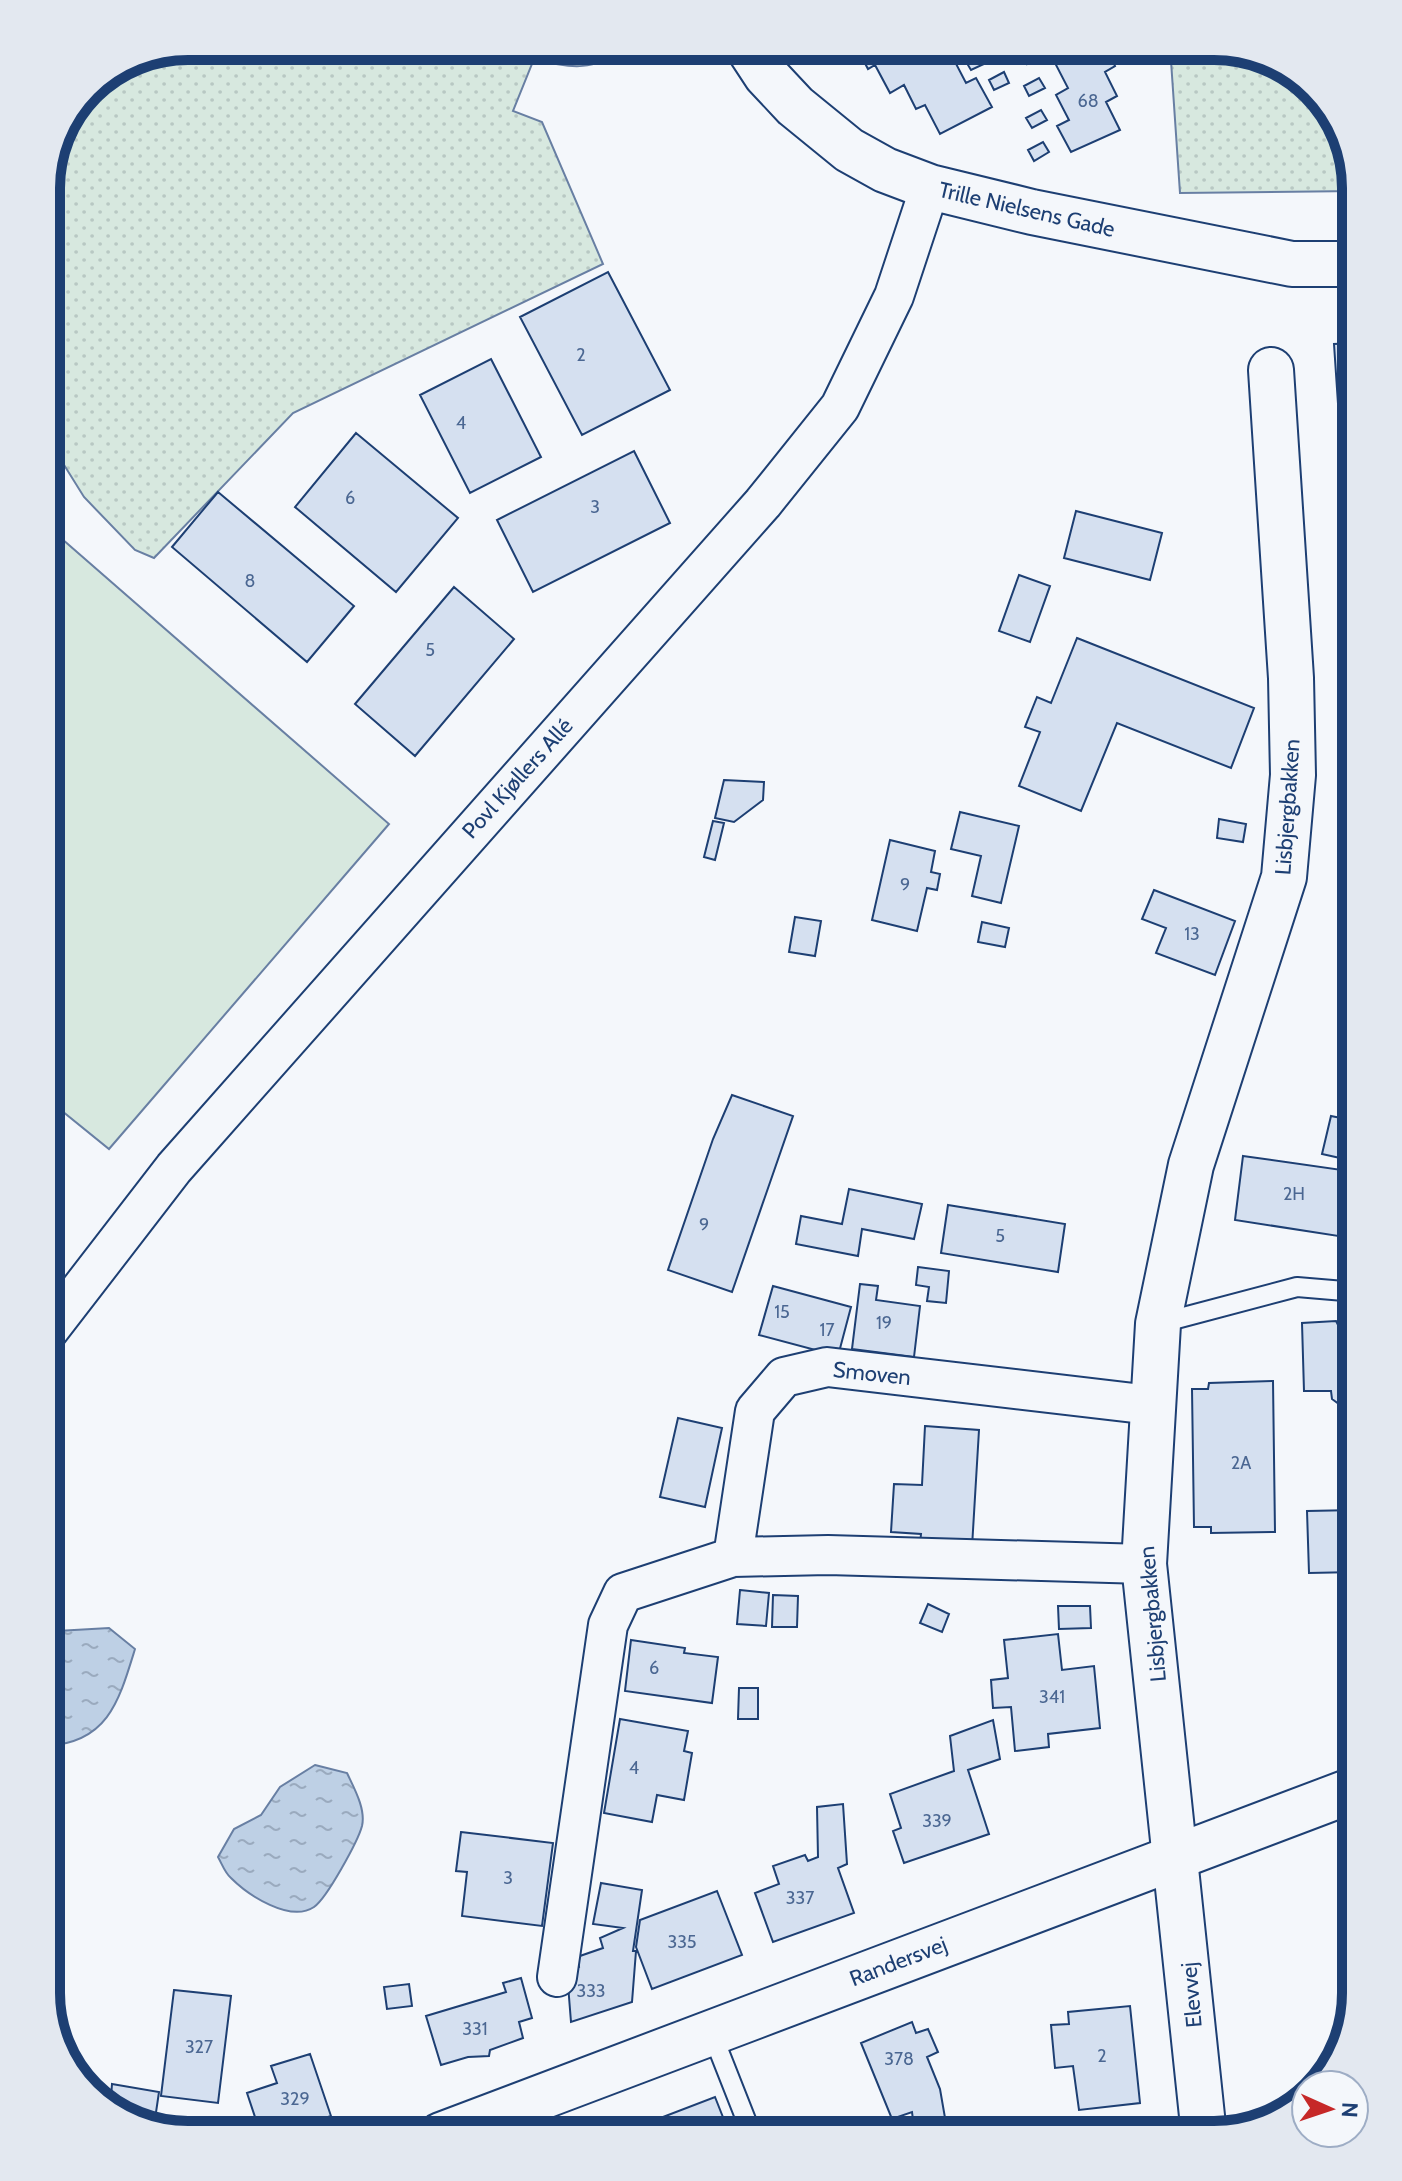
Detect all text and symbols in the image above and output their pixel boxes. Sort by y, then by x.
house number: 68 [1077,90,1099,112]
street label: Trille Nielsens Gade [936,176,1118,243]
house number: 2 [576,344,586,366]
house number: 4 [456,412,466,434]
house number: 6 [345,487,355,509]
house number: 3 [590,496,600,518]
house number: 8 [245,570,255,592]
house number: 5 [425,639,435,661]
street label: Povl Kjøllers Allé [456,713,578,844]
street label: Lisbjergbakken [1269,738,1306,876]
house number: 9 [900,874,910,896]
house number: 13 [1184,923,1200,945]
house number: 2H [1283,1183,1305,1205]
house number: 9 [699,1214,709,1236]
house number: 5 [995,1225,1005,1247]
house number: 15 [774,1301,790,1323]
house number: 19 [876,1312,892,1334]
house number: 17 [820,1319,834,1341]
street label: Smoven [832,1356,912,1391]
house number: 2A [1231,1452,1251,1474]
street label: Lisbjergbakken [1133,1545,1172,1683]
house number: 6 [649,1657,659,1679]
house number: 341 [1039,1686,1065,1708]
house number: 4 [629,1757,639,1779]
house number: 339 [922,1810,952,1832]
house number: 3 [503,1867,513,1889]
house number: 337 [786,1887,814,1909]
house number: 335 [667,1931,697,1953]
street label: Randersvej [846,1931,951,1992]
street label: Elevvej [1175,1961,1208,2029]
house number: 333 [576,1980,606,2002]
house number: 331 [462,2018,488,2040]
house number: 327 [185,2036,213,2058]
house number: 2 [1097,2045,1107,2067]
house number: 378 [884,2048,914,2070]
north arrow [1290,2069,1370,2149]
house number: 329 [280,2088,310,2110]
text: N [1336,2102,1363,2118]

